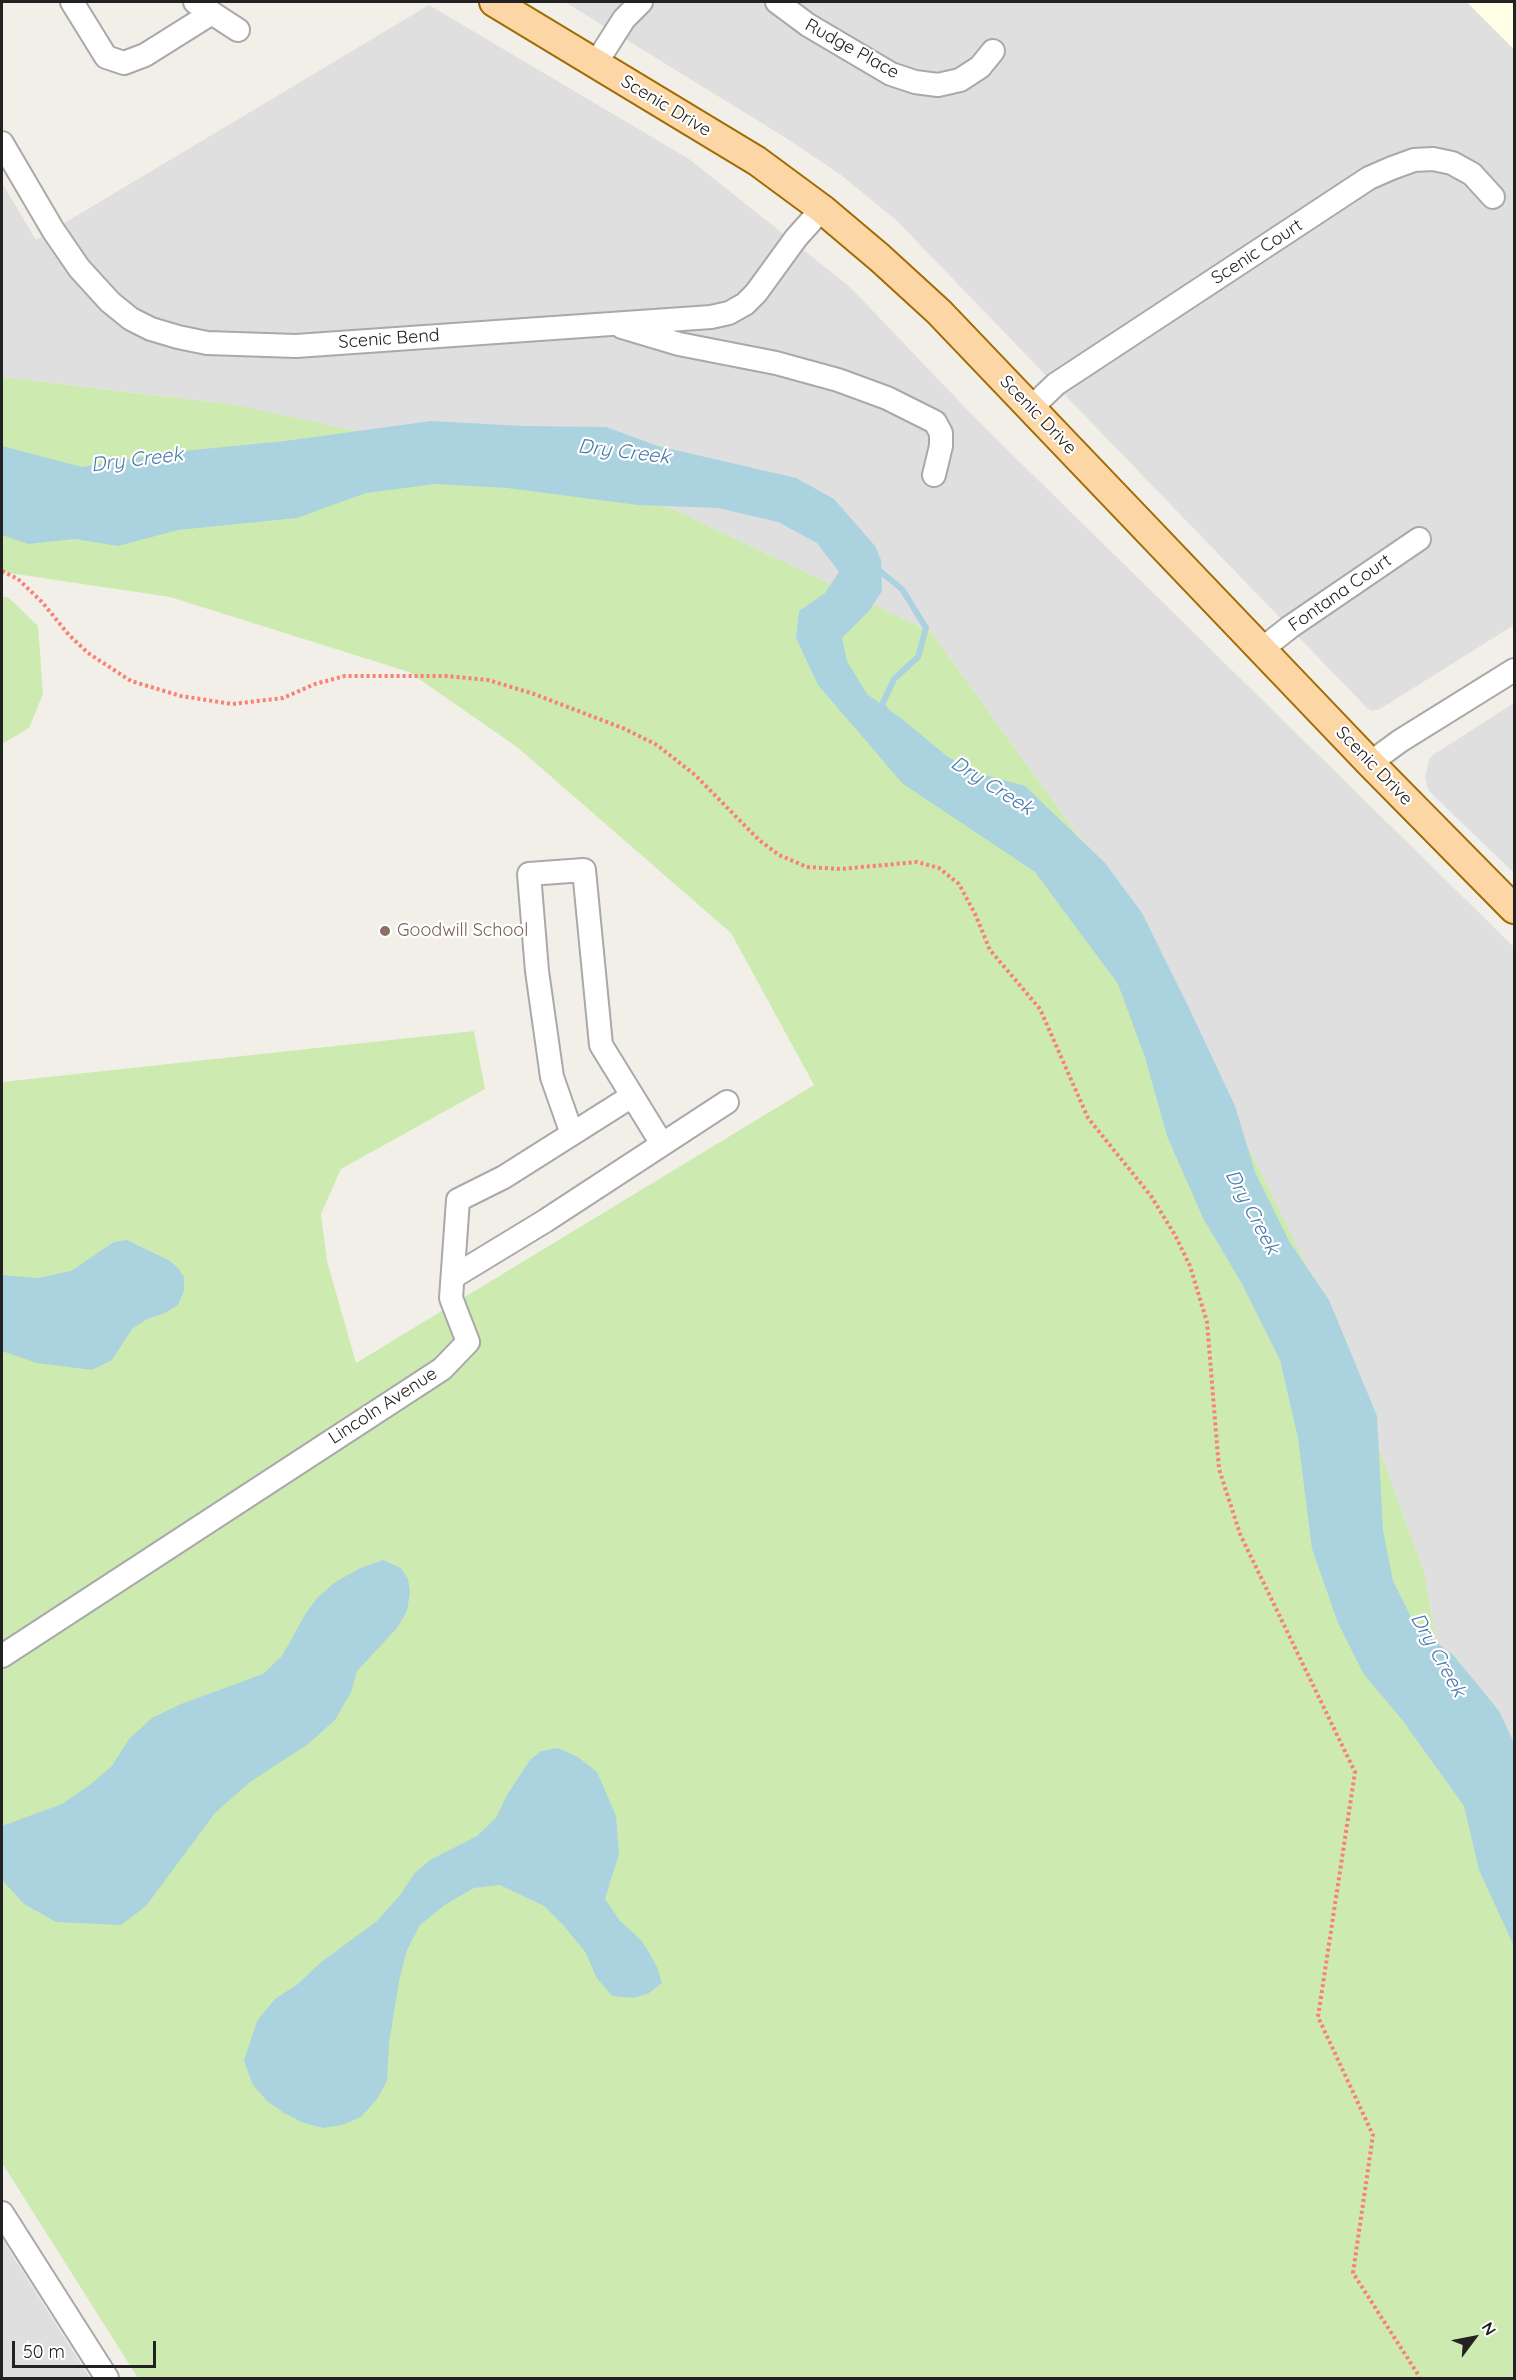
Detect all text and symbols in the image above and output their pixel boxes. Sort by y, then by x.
street label: Rudge Place [801,14,903,84]
street label: Scenic Drive [617,71,715,141]
street label: Scenic Court [1208,215,1306,289]
street label: Scenic Bend [338,325,440,353]
street label: Scenic Drive [995,371,1081,459]
water label: Dry Creek [577,434,671,470]
water label: Dry Creek [90,442,184,478]
street label: Fontana Court [1285,550,1395,636]
street label: Scenic Drive [1331,722,1417,810]
water label: Dry Creek [946,751,1038,821]
place label: Goodwill School [397,920,528,942]
marker: Goodwill School [378,924,392,938]
water label: Dry Creek [1220,1166,1284,1258]
street label: Lincoln Avenue [325,1363,441,1449]
water label: Dry Creek [1405,1609,1471,1701]
north arrow [1444,2308,1504,2368]
text: N [1478,2318,1501,2339]
scale bar [15,2329,159,2367]
text: 50 m [23,2340,65,2363]

